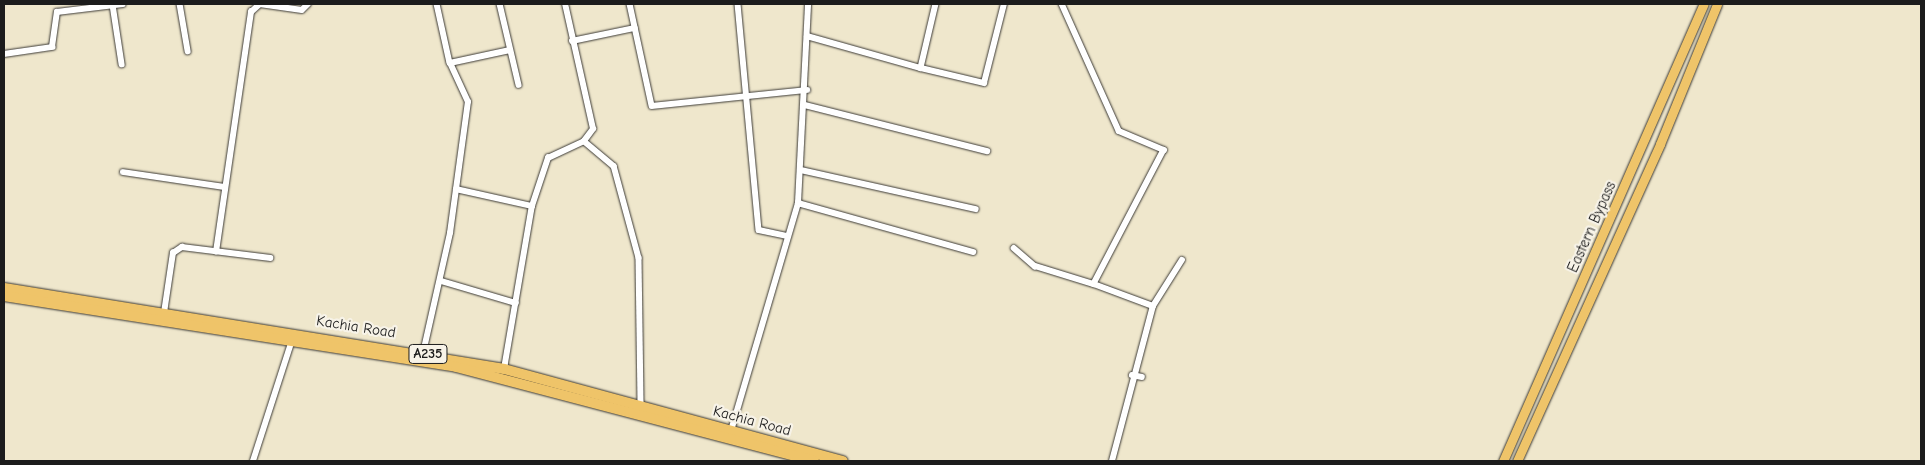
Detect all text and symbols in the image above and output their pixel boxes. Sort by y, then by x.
street label: Eastern Bypass [1564,179,1620,275]
street label: Kachia Road [315,312,397,342]
road number: A235 [408,342,448,366]
street label: Kachia Road [711,402,793,440]

